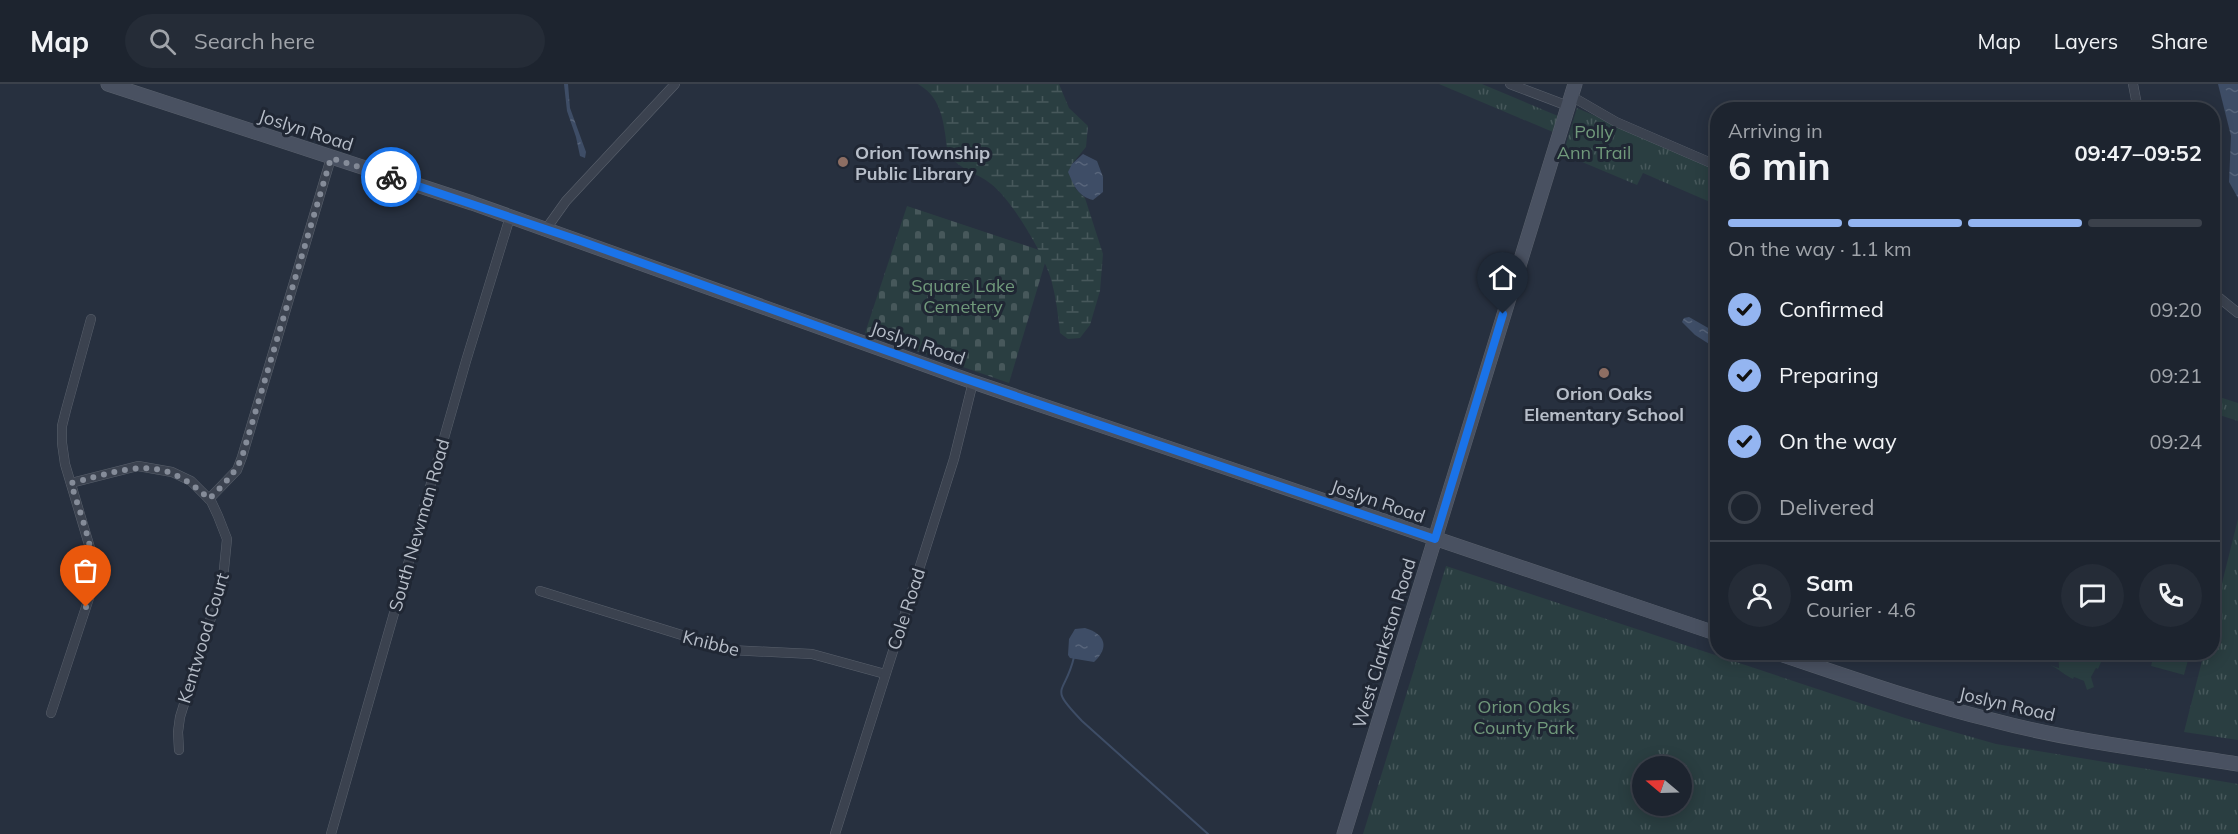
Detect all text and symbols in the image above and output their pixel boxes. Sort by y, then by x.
search box [125,14,545,68]
text: Map [30,24,89,59]
icon: search [146,25,179,58]
text: Search here [194,27,315,55]
text: Map [1978,28,2021,54]
text: Layers [2054,28,2118,54]
text: Share [2151,28,2208,54]
street label: Joslyn Road [256,104,356,156]
text: Arriving in [1728,118,1823,143]
park label: Polly Ann Trail [1557,120,1631,164]
text: 09:47–09:52 [2074,139,2202,167]
place label: Orion Township Public Library [855,141,990,185]
text: 6 min [1728,141,1831,190]
courier [361,147,421,207]
marker: Orion Township Public Library [836,155,850,169]
icon: bike [375,161,408,194]
text: On the way · 1.1 km [1728,236,1912,261]
pin [1477,252,1528,314]
icon: home [1486,261,1519,294]
park label: Square Lake Cemetery [911,274,1015,318]
icon: check [1728,293,1761,326]
text: Confirmed [1779,295,1884,323]
text: 09:20 [2149,297,2202,322]
street label: Joslyn Road [868,316,968,370]
icon: check [1728,359,1761,392]
text: Preparing [1779,361,1879,389]
text: 09:21 [2149,363,2202,388]
marker: Orion Oaks Elementary School [1597,366,1611,380]
place label: Orion Oaks Elementary School [1524,382,1684,426]
icon: check [1728,425,1761,458]
text: On the way [1779,427,1897,455]
text: 09:24 [2149,429,2202,454]
street label: South Newman Road [383,436,455,614]
street label: Joslyn Road [1328,474,1428,528]
text: Delivered [1779,493,1874,521]
pin [60,545,111,607]
icon: bag [69,554,102,587]
street label: West Clarkston Road [1347,555,1421,731]
button: person [1728,564,1791,627]
button: chat [2061,564,2124,627]
button: phone [2139,564,2202,627]
street label: Cole Road [882,565,930,653]
text: Sam [1806,569,1854,597]
street label: Kentwood Court [172,570,234,706]
text: Courier · 4.6 [1806,597,1916,622]
street label: Knibbe [680,625,742,661]
street label: Joslyn Road [1956,682,2058,726]
park label: Orion Oaks County Park [1473,695,1575,739]
north arrow [1632,756,1692,816]
map controls [1632,756,1692,816]

